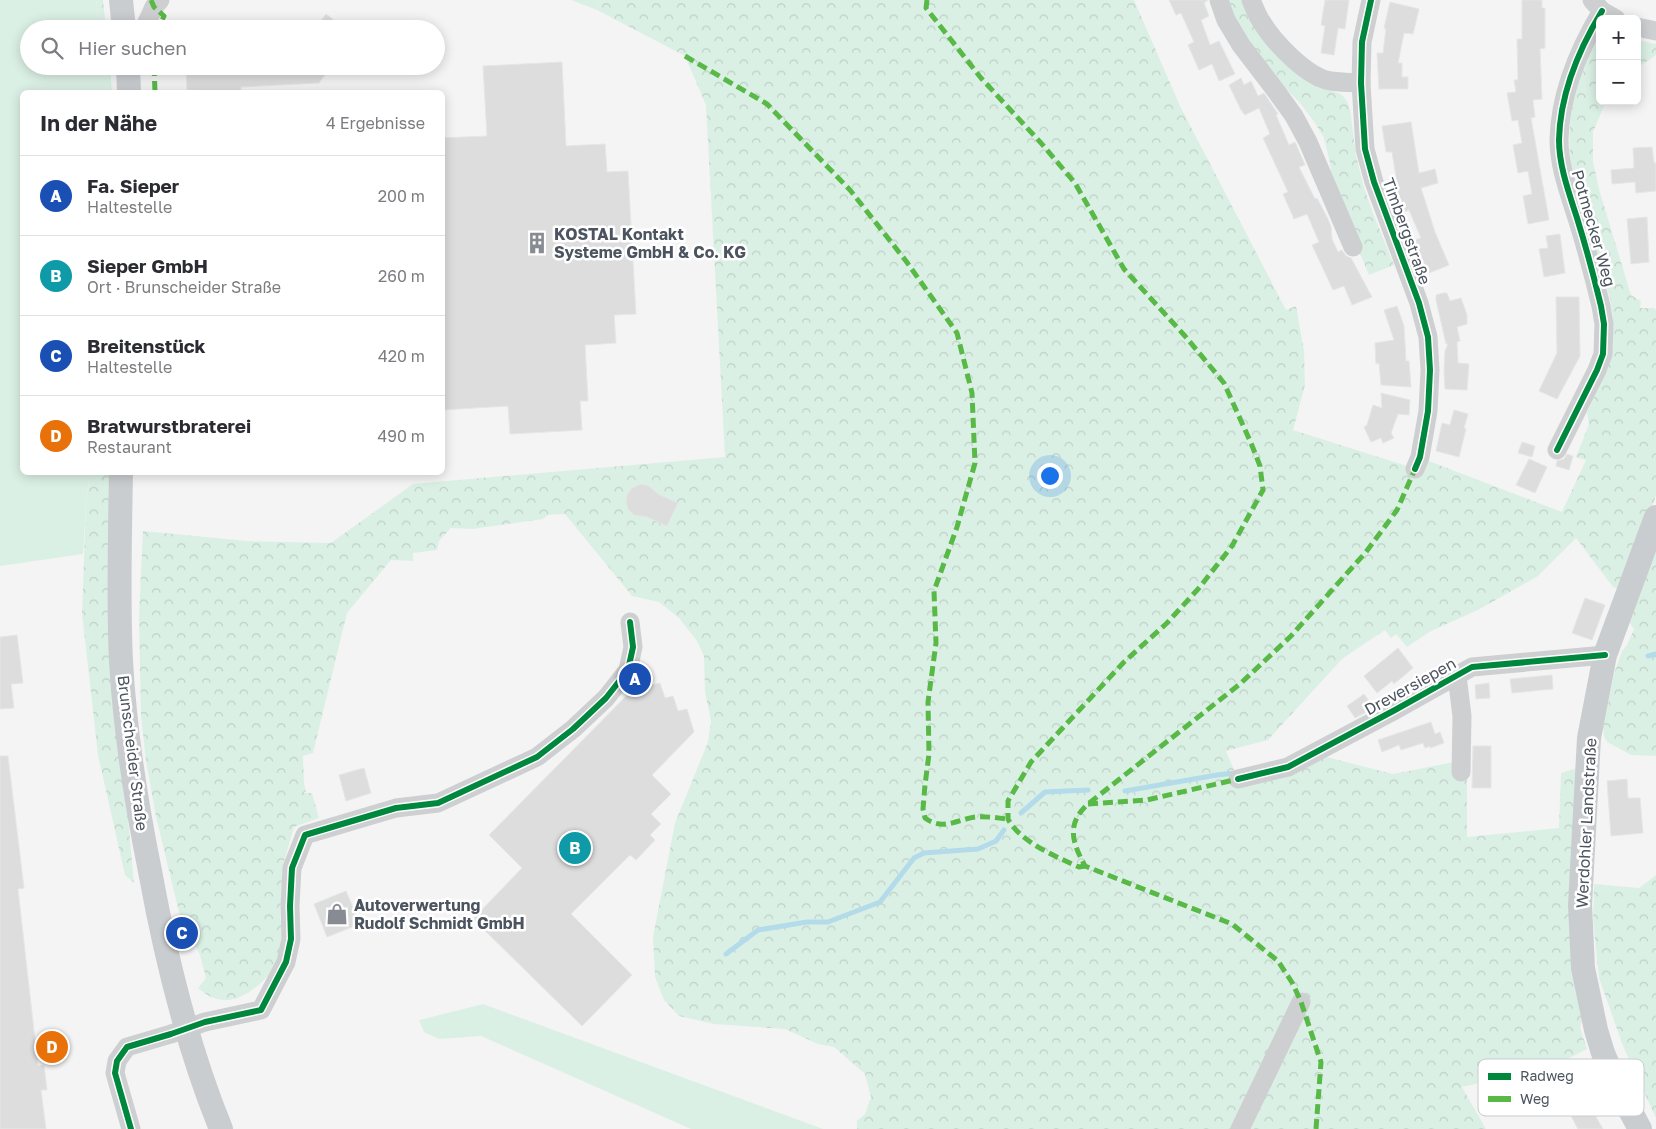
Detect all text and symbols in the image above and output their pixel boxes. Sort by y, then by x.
map controls [1596,15,1641,105]
button: + [1596,15,1641,60]
search box [20,20,445,75]
icon: search [38,34,66,62]
text: Hier suchen [78,36,187,59]
button: − [1596,60,1641,105]
text: In der Nähe [40,110,157,136]
text: 4 Ergebnisse [326,113,425,133]
street label: Potmecker Weg [1568,167,1620,289]
text: Fa. Sieper [87,174,179,197]
street label: Timbergstraße [1378,175,1436,287]
text: A [50,186,62,206]
text: 200 m [378,186,425,206]
text: Haltestelle [87,197,172,217]
place label: KOSTAL Kontakt Systeme GmbH & Co. KG [554,224,746,262]
building icon: KOSTAL Kontakt Systeme GmbH & Co. KG [524,230,550,256]
text: Sieper GmbH [87,254,208,277]
text: B [50,266,62,286]
text: 260 m [378,266,425,286]
text: Ort · Brunscheider Straße [87,277,281,297]
text: Breitenstück [87,334,206,357]
text: C [50,346,62,366]
text: 420 m [378,346,425,366]
text: Haltestelle [87,357,172,377]
text: Bratwurstbraterei [87,414,251,437]
text: D [50,426,62,446]
text: 490 m [377,426,425,446]
text: Restaurant [87,437,172,457]
your location [1037,463,1063,489]
street label: Dreversiepen [1361,653,1459,719]
pin: A [619,660,651,698]
street label: Brunscheider Straße [114,674,152,832]
street label: Werdohler Landstraße [1572,737,1600,909]
pin: B [559,829,591,867]
place label: Autoverwertung Rudolf Schmidt GmbH [354,895,525,933]
shop icon: Autoverwertung Rudolf Schmidt GmbH [324,901,350,927]
pin: C [166,914,198,952]
pin: D [36,1028,68,1066]
legend [1478,1059,1644,1116]
text: Radweg [1520,1067,1574,1084]
text: Weg [1520,1090,1550,1107]

